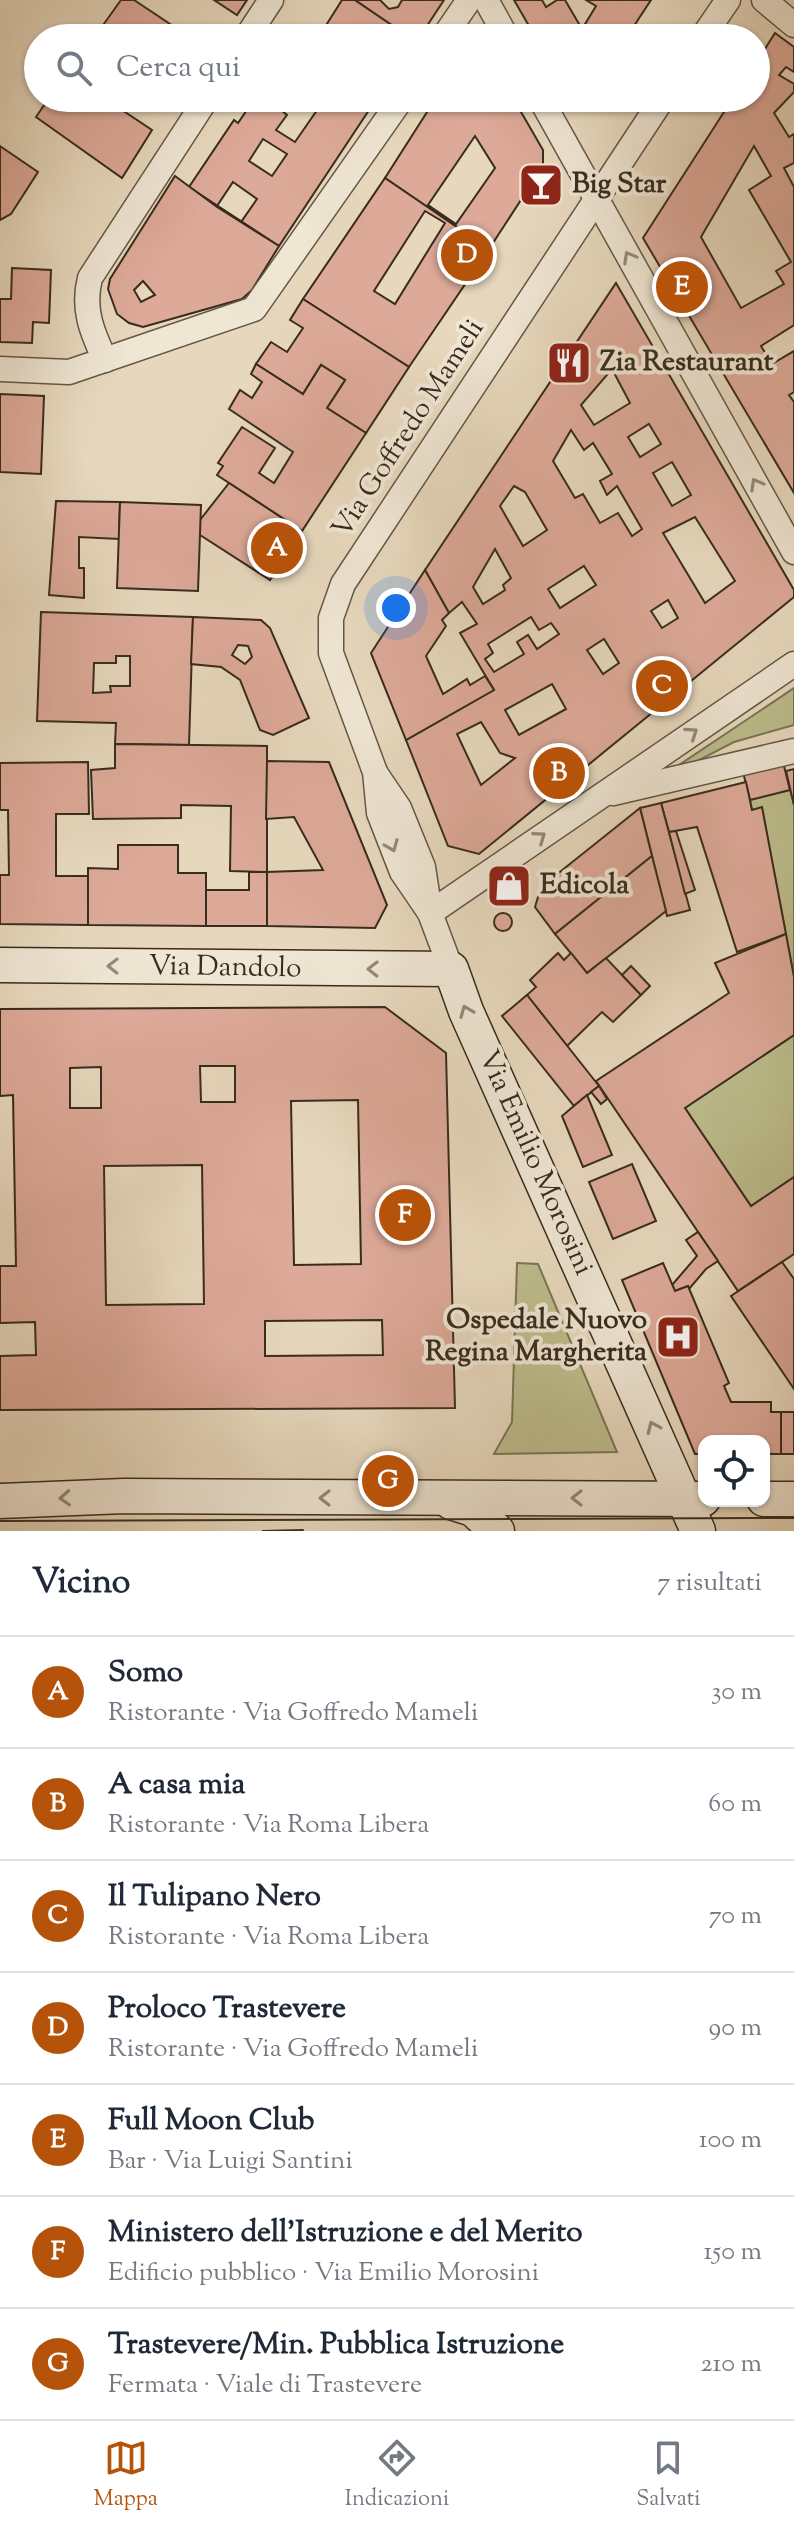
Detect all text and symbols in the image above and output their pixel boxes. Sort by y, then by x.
search box [24,24,770,112]
icon: search [52,46,96,90]
text: Cerca qui [116,47,241,90]
bar icon: Big Star [517,161,565,209]
place label: Big Star [572,165,667,205]
pin: D [441,225,493,285]
one-way arrow [623,252,639,266]
pin: E [656,257,708,317]
street label: Via Goffredo Mameli [323,312,495,546]
restaurant icon: Zia Restaurant [545,339,593,387]
place label: Zia Restaurant [600,343,774,383]
one-way arrow [750,478,766,493]
pin: A [251,518,303,578]
your location [376,588,416,628]
pin: C [636,656,688,716]
one-way arrow [683,728,697,743]
pin: B [533,743,585,803]
one-way arrow [531,832,545,847]
one-way arrow [382,838,399,852]
shop icon: Edicola [485,862,533,910]
place label: Edicola [540,866,629,906]
street label: Via Dandolo [148,947,302,989]
one-way arrow [106,958,119,975]
one-way arrow [366,960,379,978]
one-way arrow [460,1005,476,1019]
street label: Via Emilio Morosini [467,1044,603,1282]
pin: F [379,1185,431,1245]
place label: Ospedale Nuovo Regina Margherita [425,1301,647,1373]
hospital icon: Ospedale Nuovo Regina Margherita [654,1313,702,1361]
one-way arrow [646,1421,662,1435]
map controls [698,1435,770,1507]
button: locate [698,1435,770,1507]
pin: G [362,1451,414,1511]
one-way arrow [58,1489,71,1506]
one-way arrow [318,1489,331,1507]
one-way arrow [570,1489,583,1507]
text: Vicino [32,1559,130,1608]
text: 7 risultati [657,1565,762,1602]
text: Somo [108,1652,183,1695]
text: A [47,1674,69,1711]
text: 30 m [711,1674,762,1711]
text: Ristorante · Via Goffredo Mameli [108,1695,478,1732]
text: A casa mia [108,1764,245,1807]
text: B [50,1786,66,1823]
text: 60 m [708,1786,762,1823]
text: Ristorante · Via Roma Libera [108,1807,429,1844]
text: Il Tulipano Nero [108,1876,321,1919]
text: C [48,1898,68,1935]
text: 70 m [709,1898,762,1935]
text: Ristorante · Via Roma Libera [108,1919,429,1956]
text: Proloco Trastevere [108,1988,346,2031]
text: D [48,2010,68,2047]
text: 90 m [709,2010,762,2047]
text: Ristorante · Via Goffredo Mameli [108,2031,478,2068]
text: Full Moon Club [108,2100,314,2143]
text: E [50,2122,66,2159]
text: 100 m [699,2122,762,2159]
text: Bar · Via Luigi Santini [108,2143,353,2180]
text: Ministero dell'Istruzione e del Merito [108,2212,583,2255]
text: F [51,2234,65,2271]
text: 150 m [703,2234,762,2271]
text: Edificio pubblico · Via Emilio Morosini [108,2255,539,2292]
text: Trastevere/Min. Pubblica Istruzione [108,2324,564,2367]
text: G [47,2346,69,2383]
text: 210 m [700,2346,762,2383]
text: Fermata · Viale di Trastevere [108,2367,422,2404]
tab: Mappa [93,2436,158,2516]
tab: Indicazioni [345,2436,449,2516]
tab: Salvati [636,2436,701,2516]

